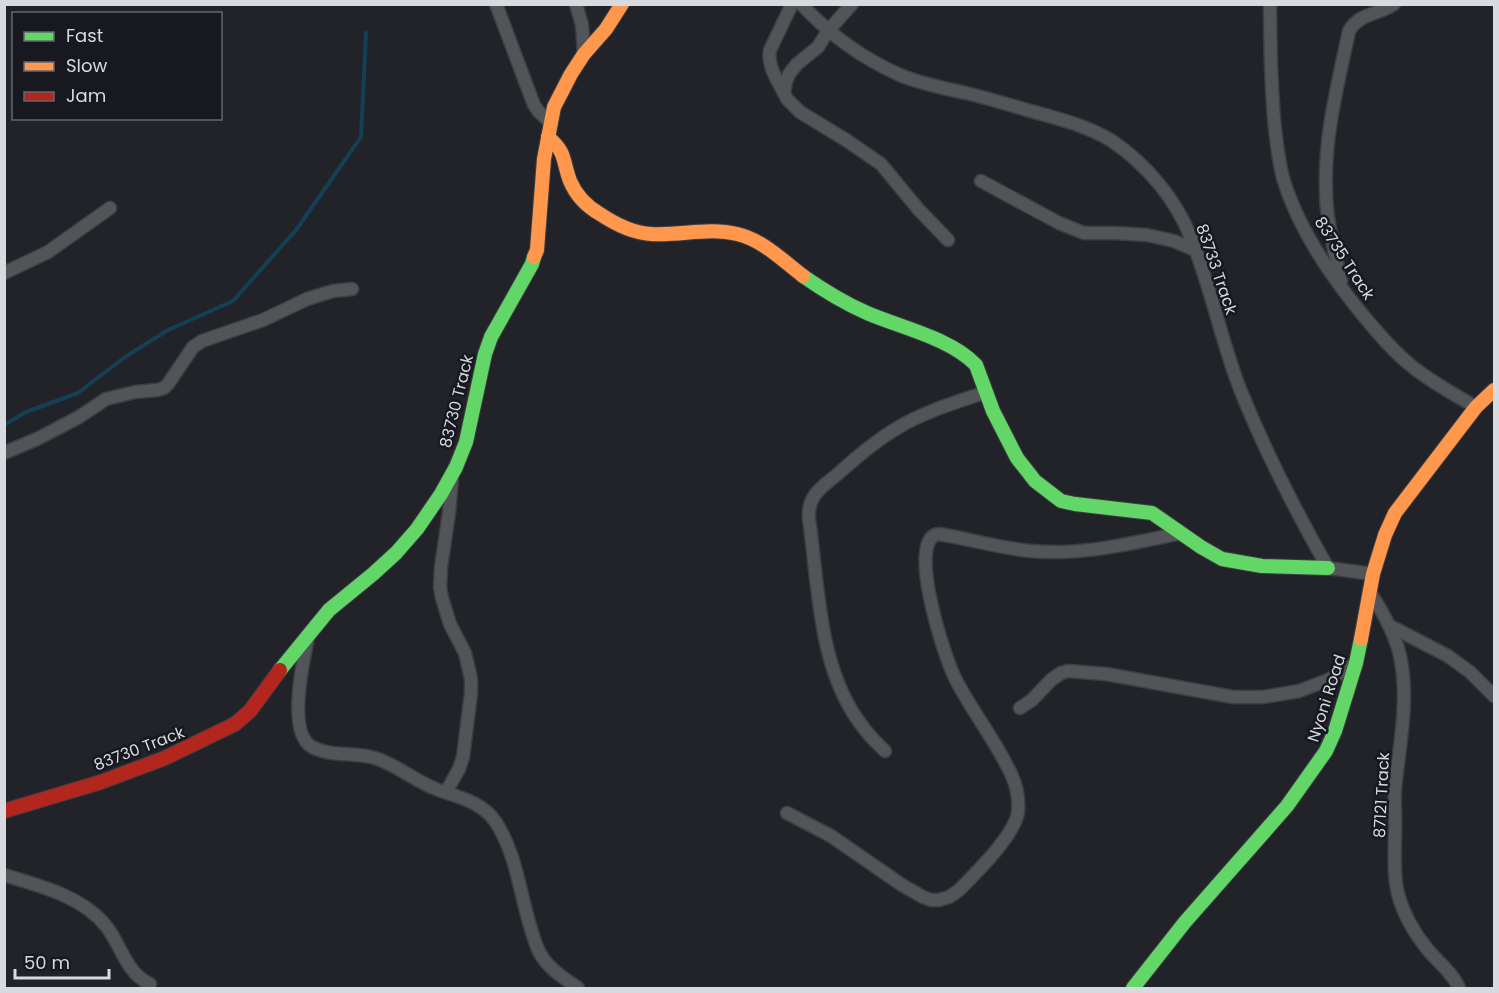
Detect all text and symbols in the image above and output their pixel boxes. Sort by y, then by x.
legend [12,12,222,120]
text: Fast [66,23,103,48]
text: Slow [66,53,108,78]
text: Jam [66,83,106,108]
street label: 83735 Track [1309,212,1381,305]
street label: 83733 Track [1190,221,1243,318]
street label: 83730 Track [434,351,479,450]
street label: Nyoni Road [1302,652,1351,745]
street label: 83730 Track [91,720,189,776]
street label: 87121 Track [1368,751,1395,839]
scale bar [15,942,110,980]
text: 50 m [24,950,70,975]

